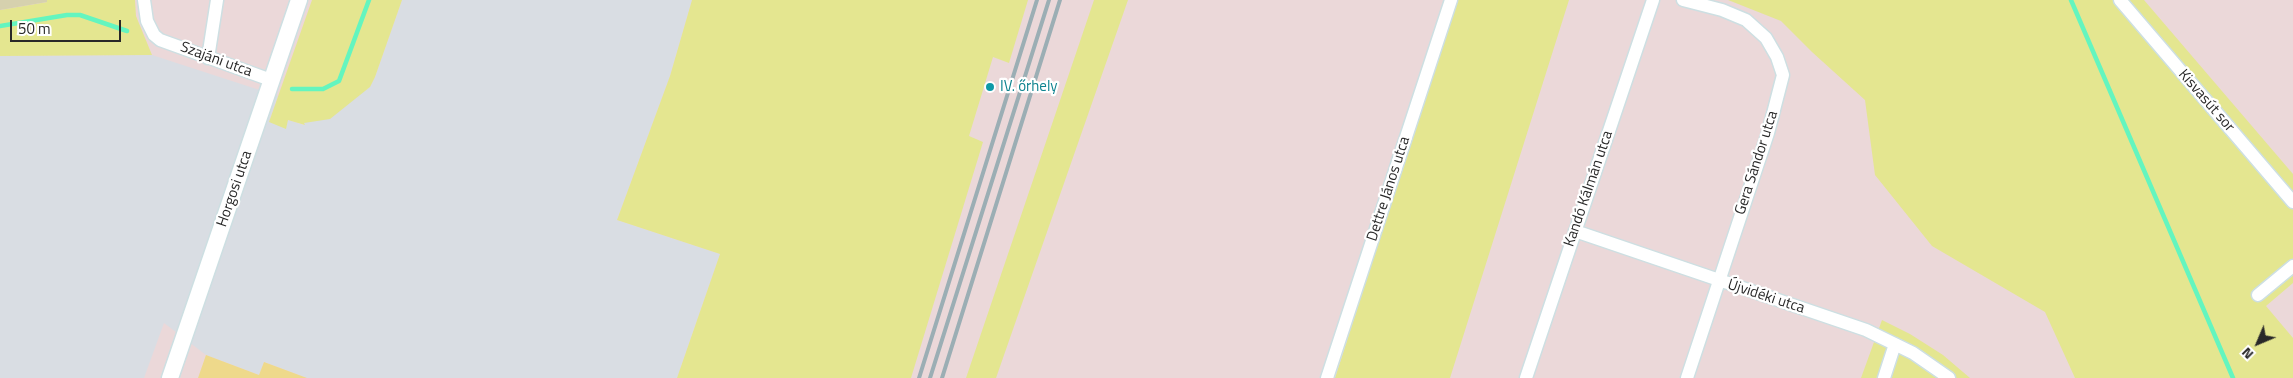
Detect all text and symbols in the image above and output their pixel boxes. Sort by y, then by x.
scale bar [12,10,124,42]
text: 50 m [18,17,51,40]
street label: Szajáni utca [178,39,254,81]
street label: Kisvasút sor [2174,66,2238,136]
place label: IV. őrhely [1000,78,1058,96]
marker: IV. őrhely [984,81,996,93]
street label: Gera Sándor utca [1732,109,1782,217]
street label: Kandó Kálmán utca [1561,129,1617,249]
street label: Dettre János utca [1364,134,1414,244]
street label: Horgosi utca [214,148,256,230]
street label: Újvidéki utca [1725,276,1807,318]
north arrow [2233,318,2283,368]
text: N [2236,343,2258,365]

